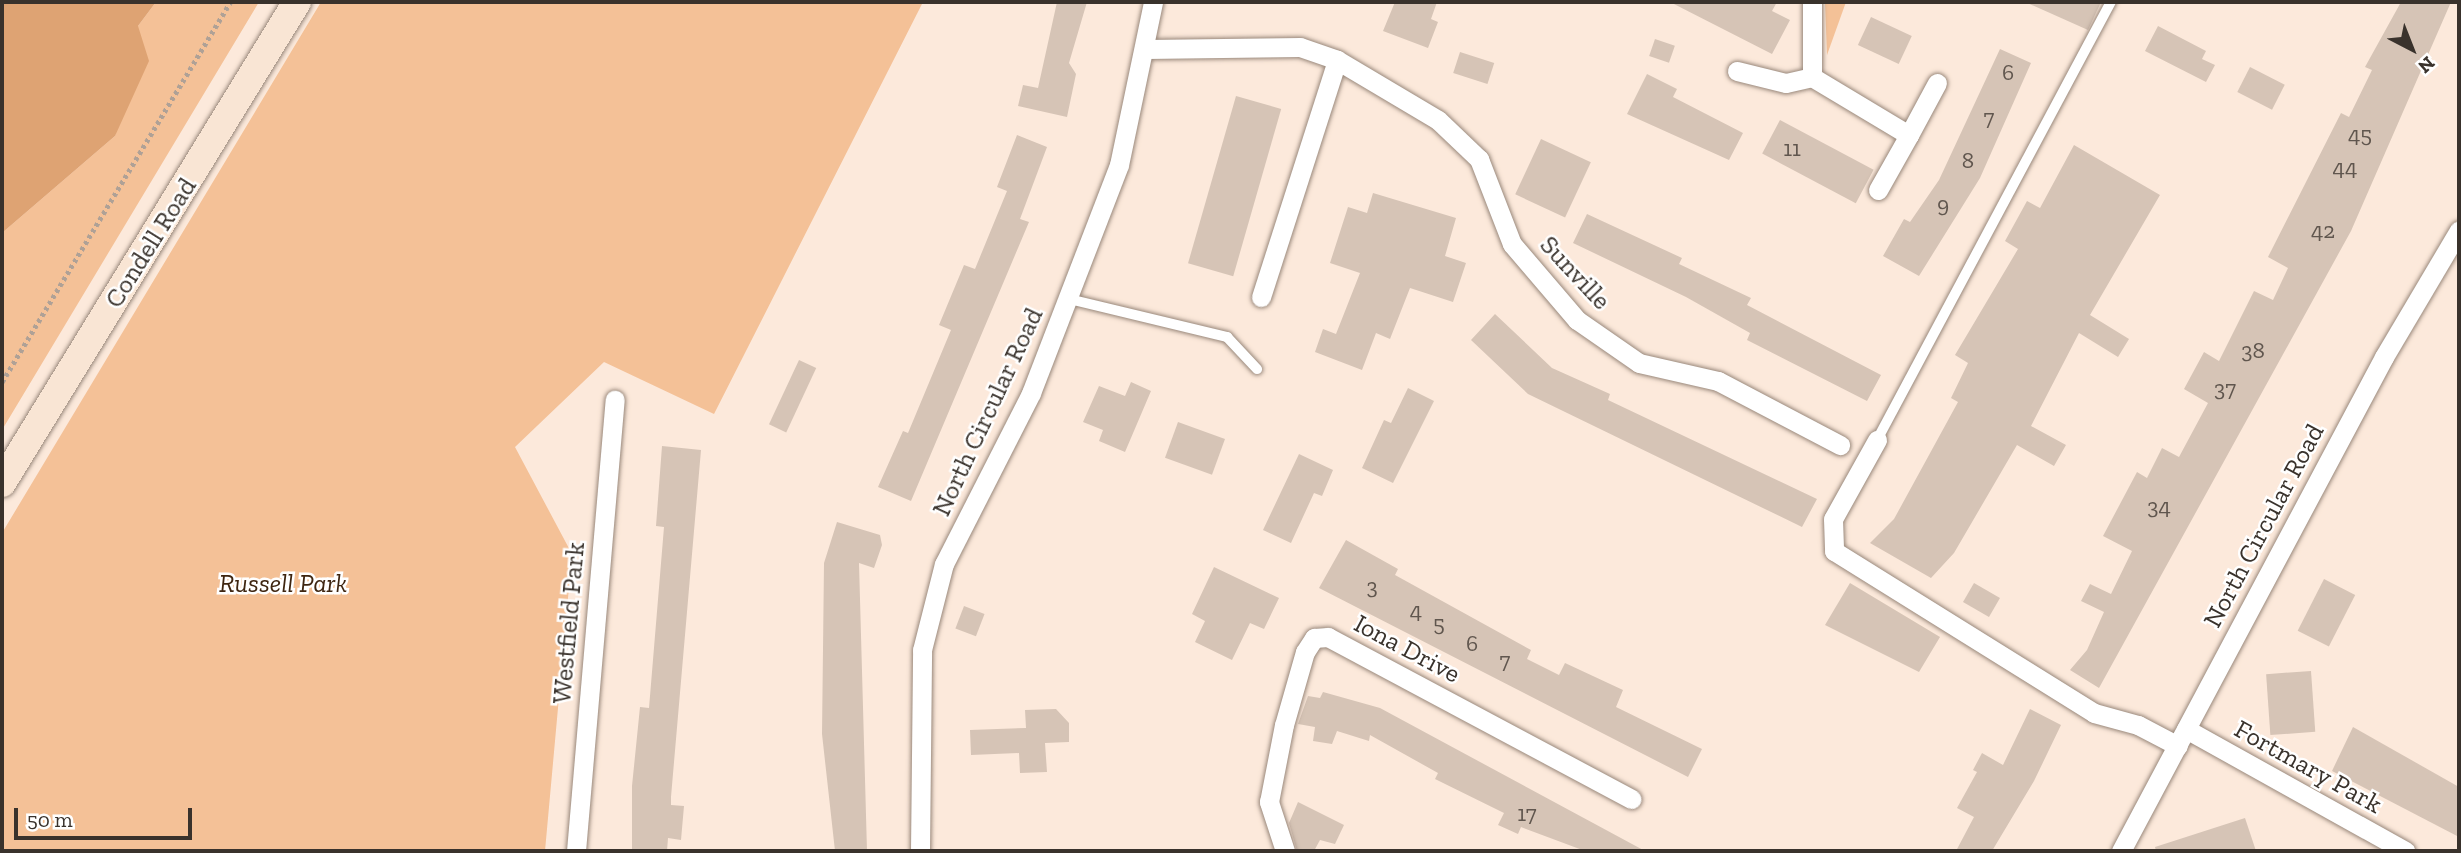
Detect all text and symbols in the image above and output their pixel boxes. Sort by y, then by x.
north arrow [2377,14,2447,84]
text: N [2413,52,2439,78]
house number: 6 [2002,58,2014,86]
house number: 7 [1984,103,1994,131]
house number: 45 [2348,120,2372,148]
house number: 11 [1783,134,1801,162]
house number: 8 [1962,146,1974,174]
house number: 44 [2333,153,2357,181]
street label: Condell Road [99,172,203,314]
house number: 9 [1937,190,1949,218]
house number: 42 [2311,216,2335,244]
street label: Sunville [1533,230,1617,316]
street label: North Circular Road [926,303,1050,521]
house number: 38 [2241,336,2265,364]
house number: 37 [2214,374,2236,402]
street label: North Circular Road [2197,419,2331,633]
house number: 34 [2147,492,2171,520]
street label: Westfield Park [546,541,592,705]
park label: Russell Park [219,568,347,600]
house number: 3 [1366,572,1378,600]
house number: 4 [1410,596,1422,624]
street label: Iona Drive [1349,608,1465,690]
house number: 5 [1433,609,1445,637]
house number: 6 [1466,629,1478,657]
house number: 7 [1500,646,1510,674]
street label: Fortmary Park [2228,713,2388,821]
scale bar [18,794,196,838]
house number: 17 [1517,799,1537,827]
text: 50 m [27,807,73,832]

